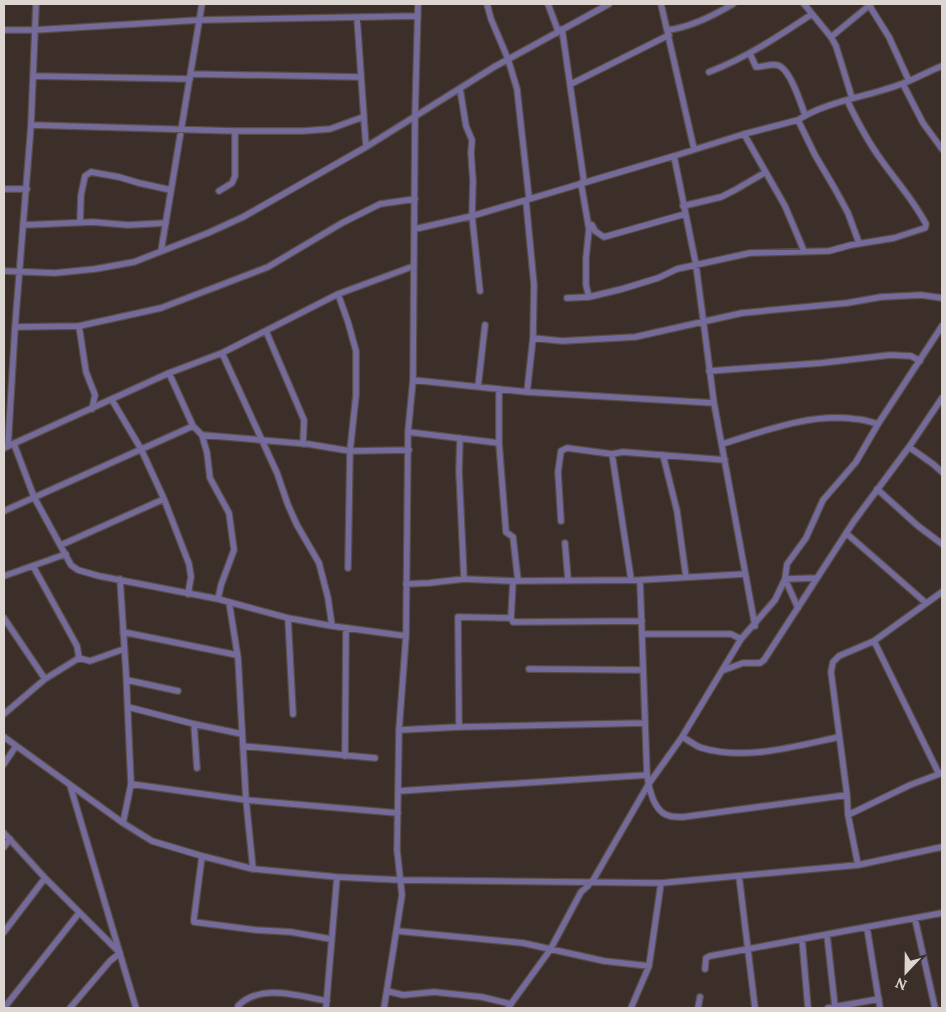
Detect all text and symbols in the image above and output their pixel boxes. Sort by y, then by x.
north arrow [881,947,931,997]
text: N [893,974,910,994]

